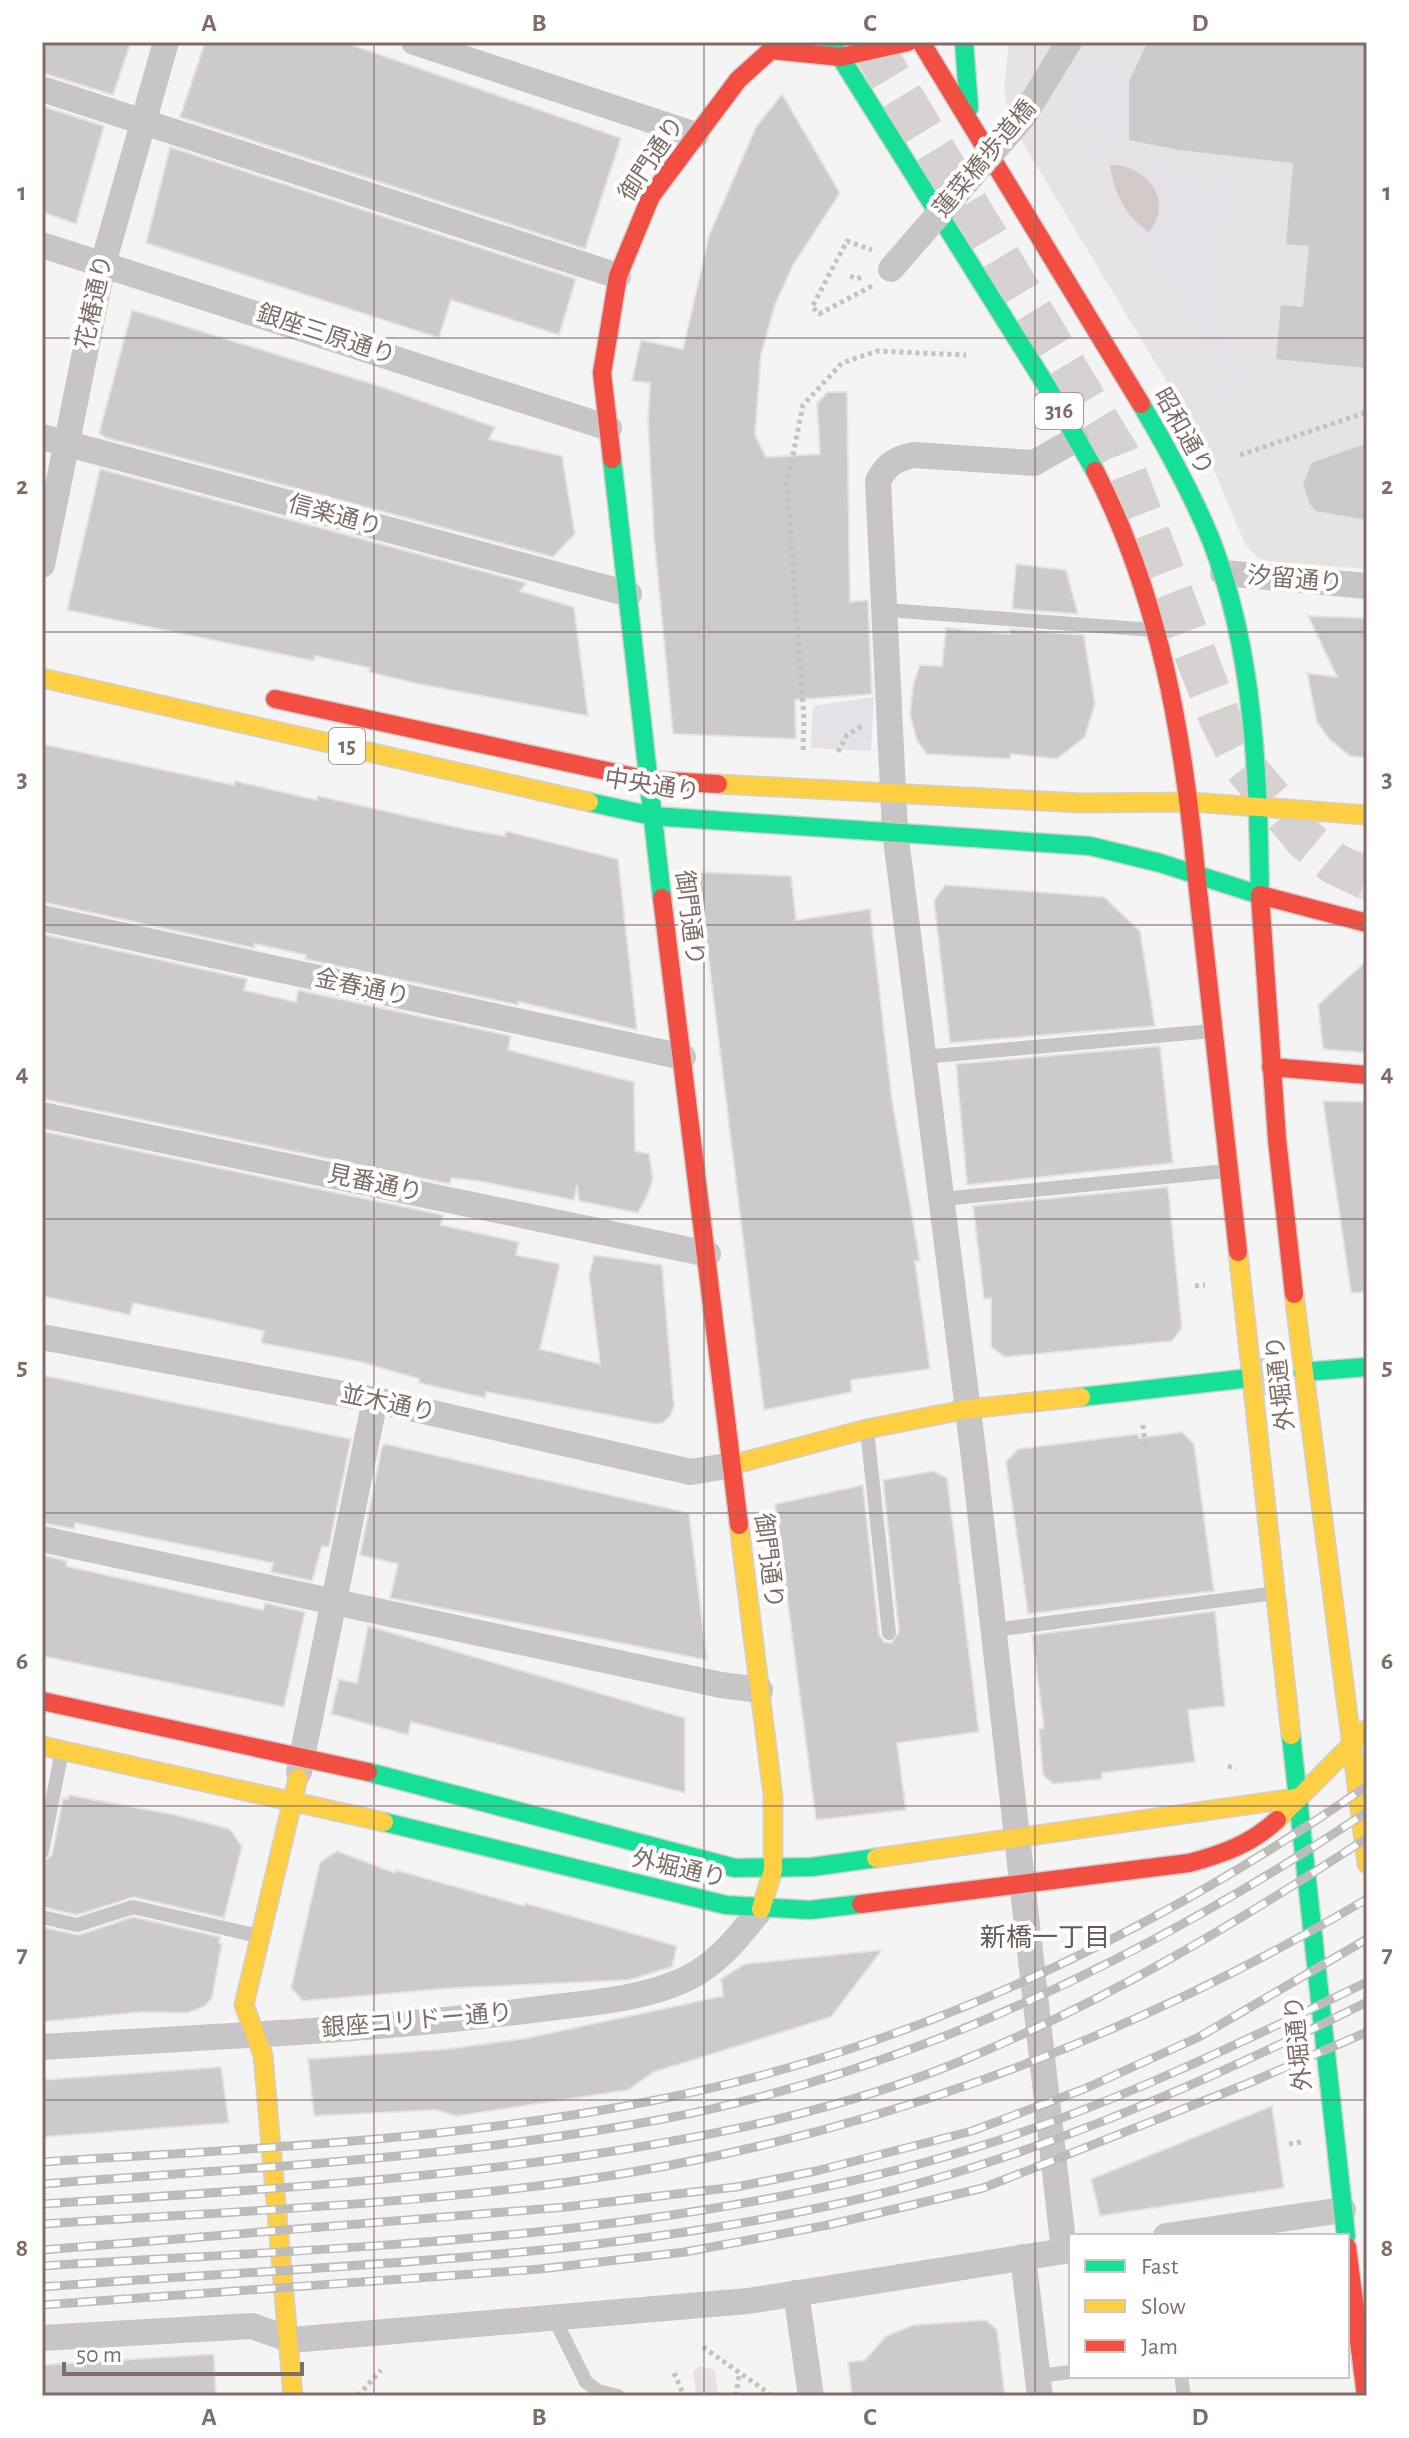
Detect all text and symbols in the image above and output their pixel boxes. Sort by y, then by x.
text: A [201,10,217,36]
text: B [531,10,547,36]
text: C [863,10,877,36]
text: D [1191,10,1209,36]
street label: 蓮菜橋歩道橋 [928,95,1040,222]
street label: 御門通り [614,111,689,206]
text: 1 [17,179,27,205]
text: 1 [1382,179,1392,205]
street label: 花椿通り [71,252,117,351]
street label: 銀座三原通り [254,299,399,369]
street label: 昭和通り [1149,384,1218,480]
road number: 316 [1035,393,1083,429]
text: 2 [16,473,28,499]
text: 2 [1381,473,1393,499]
street label: 信楽通り [286,490,385,540]
street label: 汐留通り [1246,562,1344,596]
road number: 15 [329,728,365,764]
street label: 中央通り [603,765,702,805]
text: 3 [16,766,28,792]
text: 3 [1381,766,1393,792]
street label: 御門通り [671,869,709,967]
street label: 金春通り [313,964,412,1010]
text: 4 [15,1060,29,1086]
text: 4 [1380,1060,1394,1086]
street label: 見番通り [326,1161,425,1206]
street label: 外堀通り [1261,1334,1299,1432]
text: 5 [16,1354,28,1380]
text: 5 [1381,1354,1393,1380]
street label: 並木通り [339,1381,438,1426]
street label: 御門通り [750,1512,788,1610]
text: 6 [16,1648,28,1674]
text: 6 [1381,1648,1393,1674]
street label: 外堀通り [630,1845,729,1891]
district label: 新橋一丁目 [980,1924,1110,1951]
text: 7 [16,1941,28,1967]
text: 7 [1381,1941,1393,1967]
street label: 外堀通り [1280,1994,1316,2092]
street label: 銀座コリドー通り [320,1999,514,2041]
legend [1069,2234,1349,2378]
text: 8 [16,2235,28,2261]
text: 8 [1381,2235,1393,2261]
text: Fast [1141,2255,1179,2279]
text: Slow [1141,2295,1186,2319]
scale bar [64,2326,302,2376]
text: Jam [1141,2335,1178,2359]
text: 50 m [76,2343,122,2367]
text: A [201,2404,217,2430]
text: B [531,2404,547,2430]
text: C [863,2404,877,2430]
text: D [1191,2404,1209,2430]

